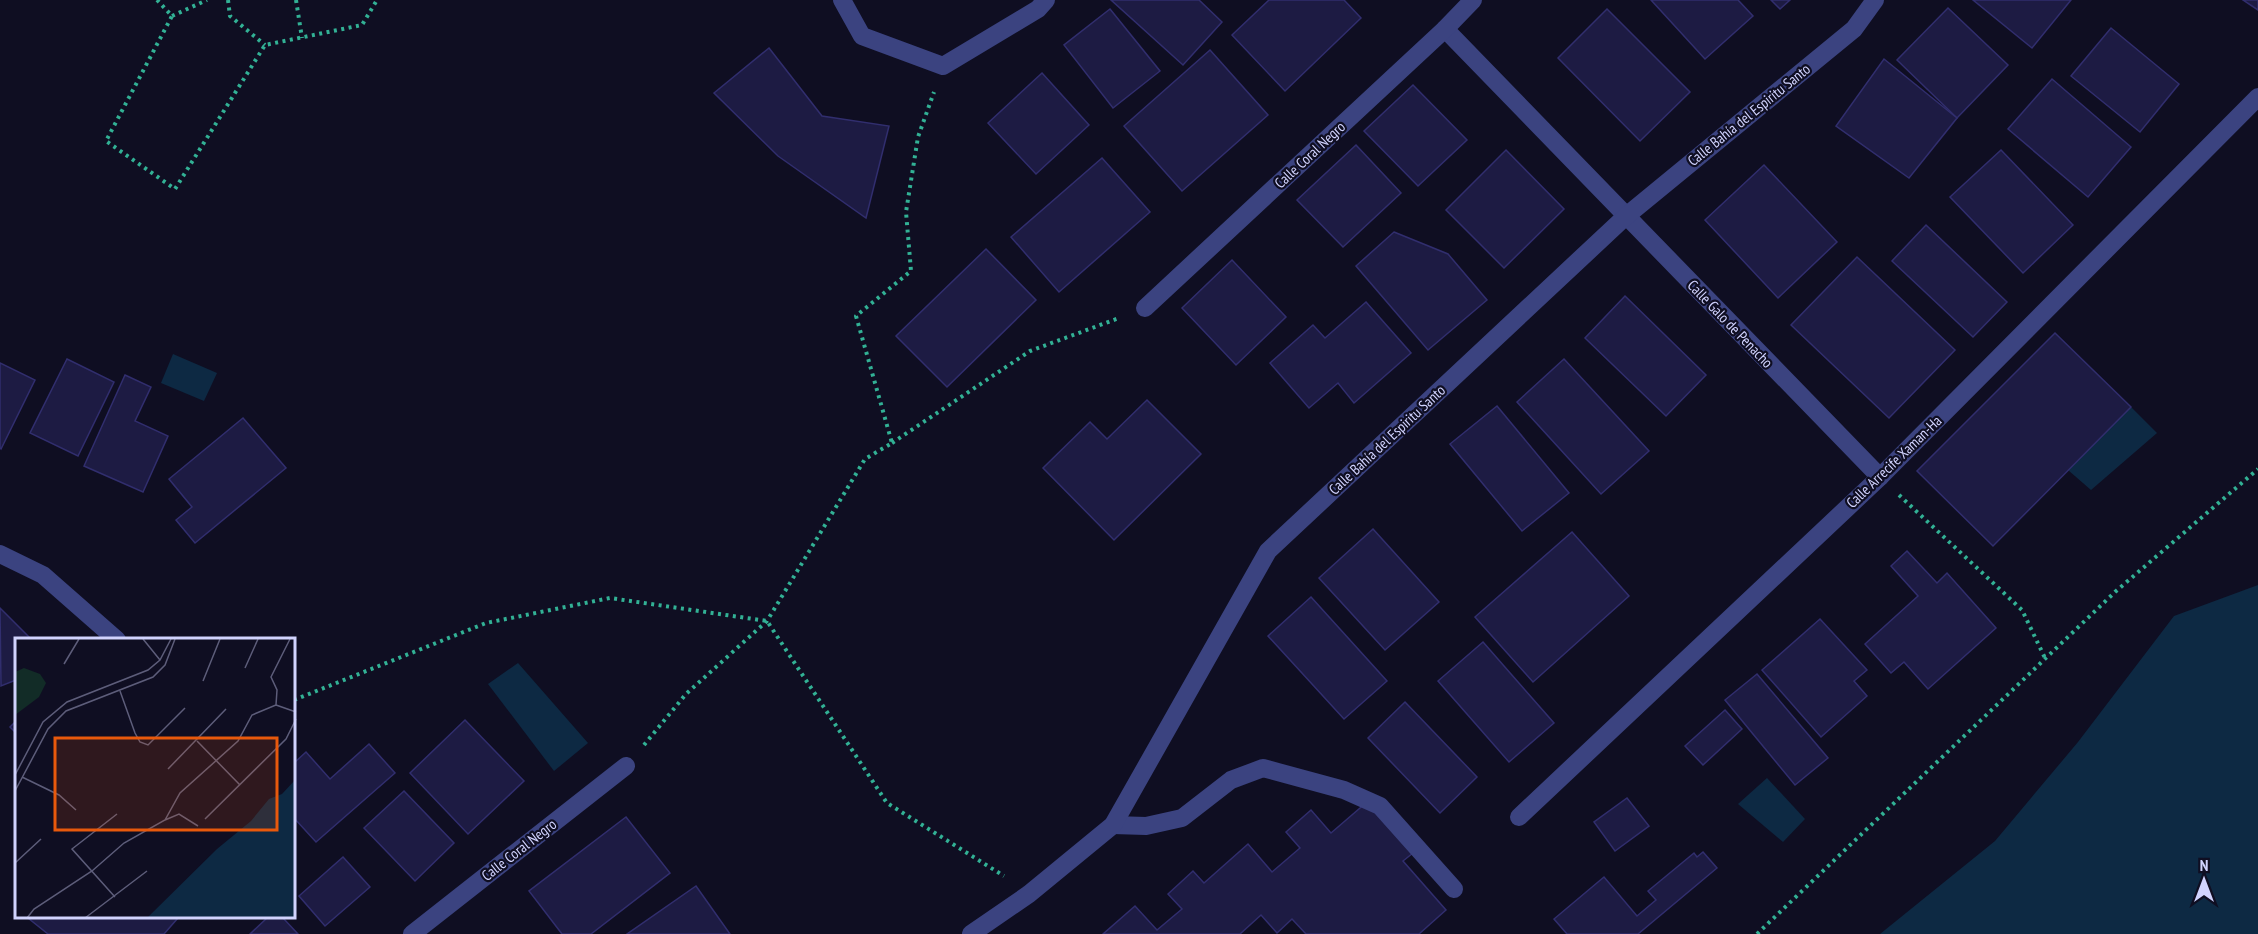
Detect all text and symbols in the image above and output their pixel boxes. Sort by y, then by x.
street label: Calle Bahía del Espiritu Santo [1683,59,1814,170]
street label: Calle Coral Negro [1270,117,1349,192]
street label: Calle Galo de Penacho [1684,276,1777,372]
street label: Calle Bahía del Espiritu Santo [1324,381,1449,499]
street label: Calle Arrecife Xaman-Ha [1842,411,1945,512]
inset map [15,638,296,919]
street label: Calle Coral Negro [477,814,560,885]
north arrow [2174,850,2234,910]
text: N [2200,855,2208,875]

